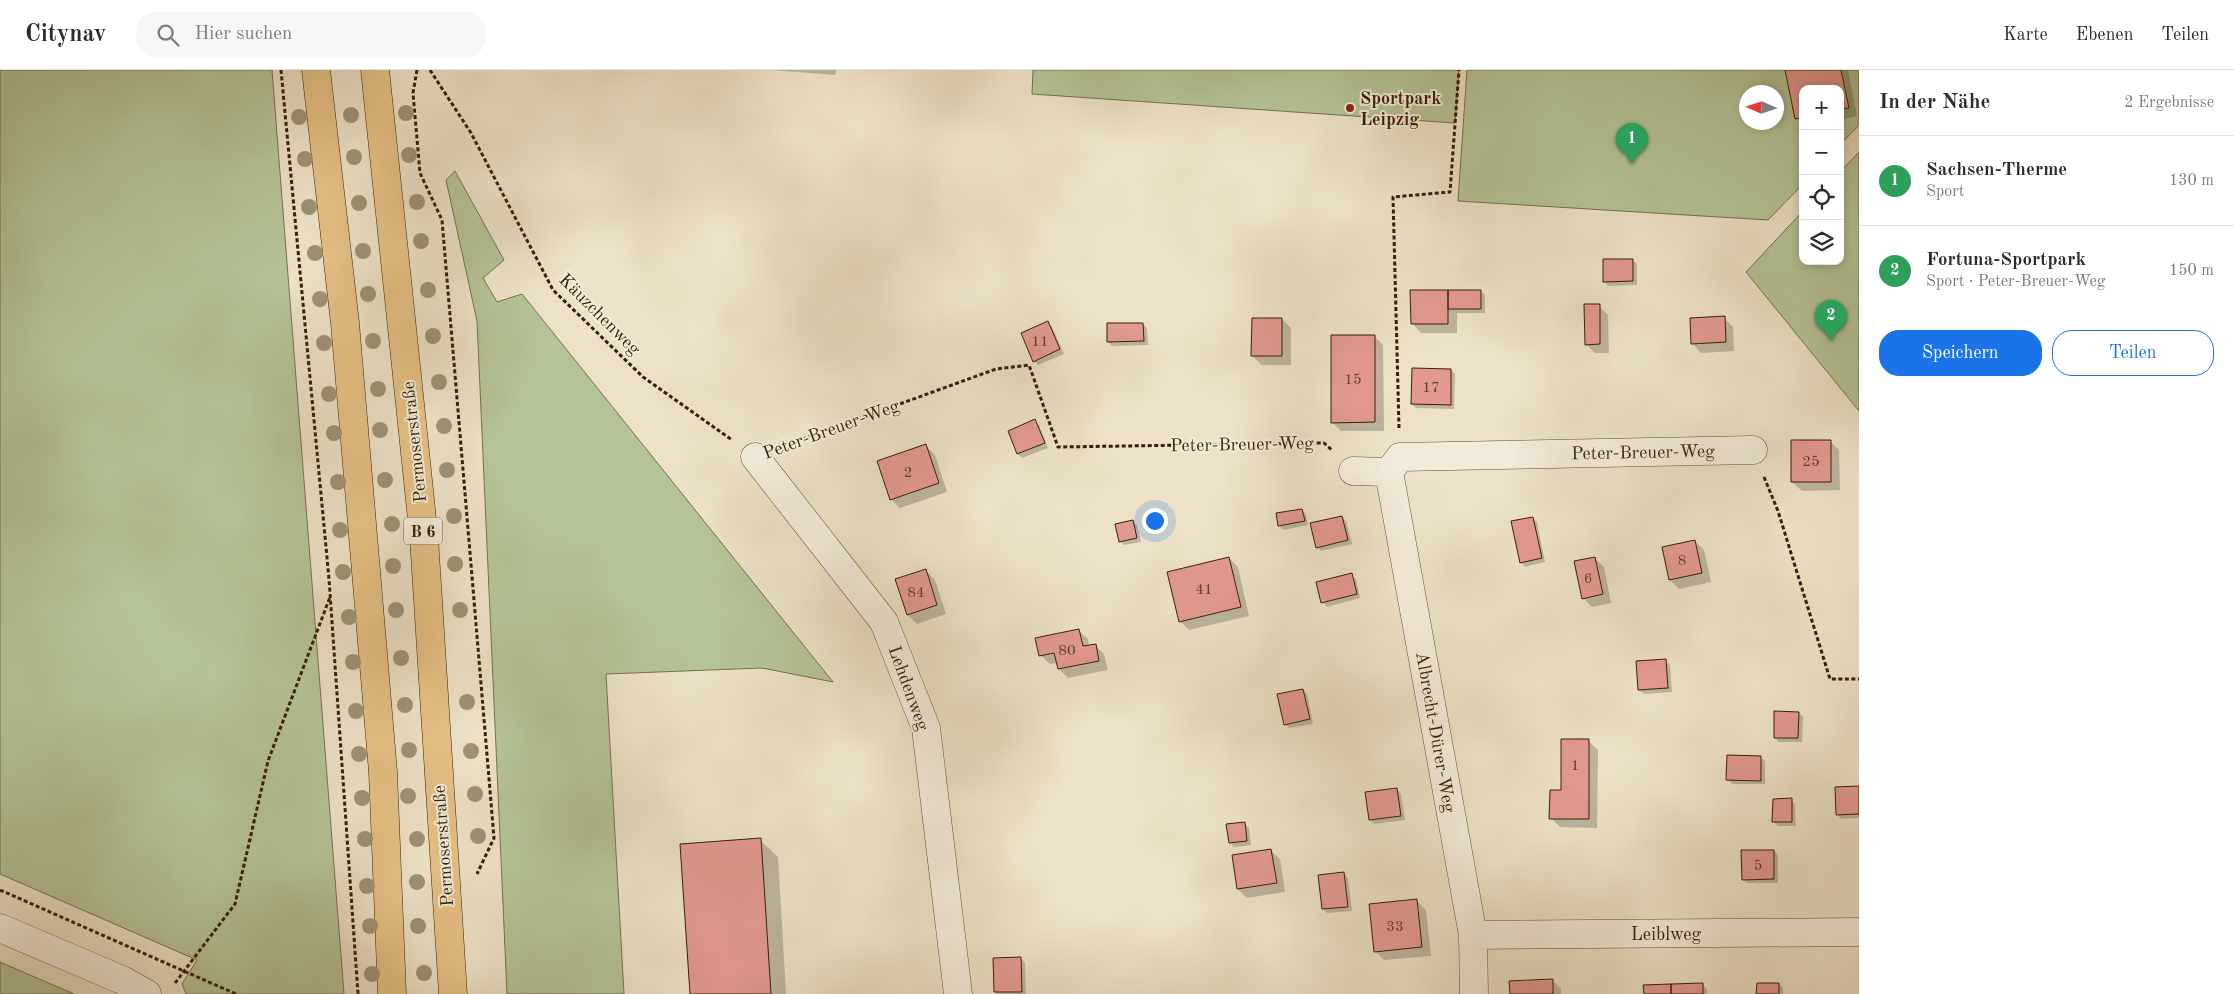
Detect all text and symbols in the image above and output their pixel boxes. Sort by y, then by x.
search box [136,12,486,57]
icon: search [154,21,182,49]
text: Citynav [25,23,106,47]
text: Hier suchen [194,25,292,44]
text: Karte [2003,26,2048,44]
text: Ebenen [2076,26,2133,44]
text: Teilen [2161,26,2209,44]
north arrow [1739,85,1784,130]
map controls [1799,85,1844,265]
button: + [1799,85,1844,130]
place label: Sportpark Leipzig [1360,90,1441,129]
text: In der Nähe [1879,92,1990,113]
text: 2 Ergebnisse [2124,95,2214,111]
marker: Sportpark Leipzig [1344,102,1356,114]
pin: 1 [1616,123,1648,164]
button: − [1799,130,1844,175]
text: Sachsen-Therme [1926,161,2067,180]
text: 1 [1890,173,1900,189]
text: 130 m [2169,173,2214,189]
button: locate [1799,175,1844,220]
text: Sport [1926,184,1964,200]
button: layers [1799,220,1844,265]
text: Fortuna-Sportpark [1926,251,2086,270]
text: 2 [1890,263,1900,279]
text: 150 m [2169,263,2214,279]
street label: Käuzchenweg [555,271,644,359]
text: Sport · Peter-Breuer-Weg [1926,274,2106,290]
pin: 2 [1815,300,1847,341]
button: Speichern [1879,330,2042,376]
button: Teilen [2052,330,2214,376]
house number: 11 [1031,335,1049,350]
house number: 15 [1344,373,1362,388]
street label: Permoserstraße [400,380,430,503]
house number: 17 [1422,381,1440,396]
street label: Peter-Breuer-Weg [761,397,902,463]
street label: Peter-Breuer-Weg [1170,435,1314,455]
street label: Peter-Breuer-Weg [1571,443,1715,463]
house number: 25 [1802,455,1820,470]
house number: 2 [904,466,912,481]
your location [1142,508,1168,534]
road number: B 6 [404,518,442,544]
house number: 8 [1678,554,1686,569]
house number: 6 [1584,572,1592,587]
house number: 41 [1195,583,1213,598]
house number: 84 [907,586,925,601]
street label: Lehdenweg [884,644,932,733]
house number: 80 [1058,644,1076,659]
street label: Albrecht-Dürer-Weg [1412,650,1458,814]
house number: 1 [1571,759,1579,774]
street label: Permoserstraße [431,785,457,907]
house number: 5 [1754,859,1762,874]
house number: 33 [1386,920,1404,935]
street label: Leiblweg [1631,926,1701,944]

